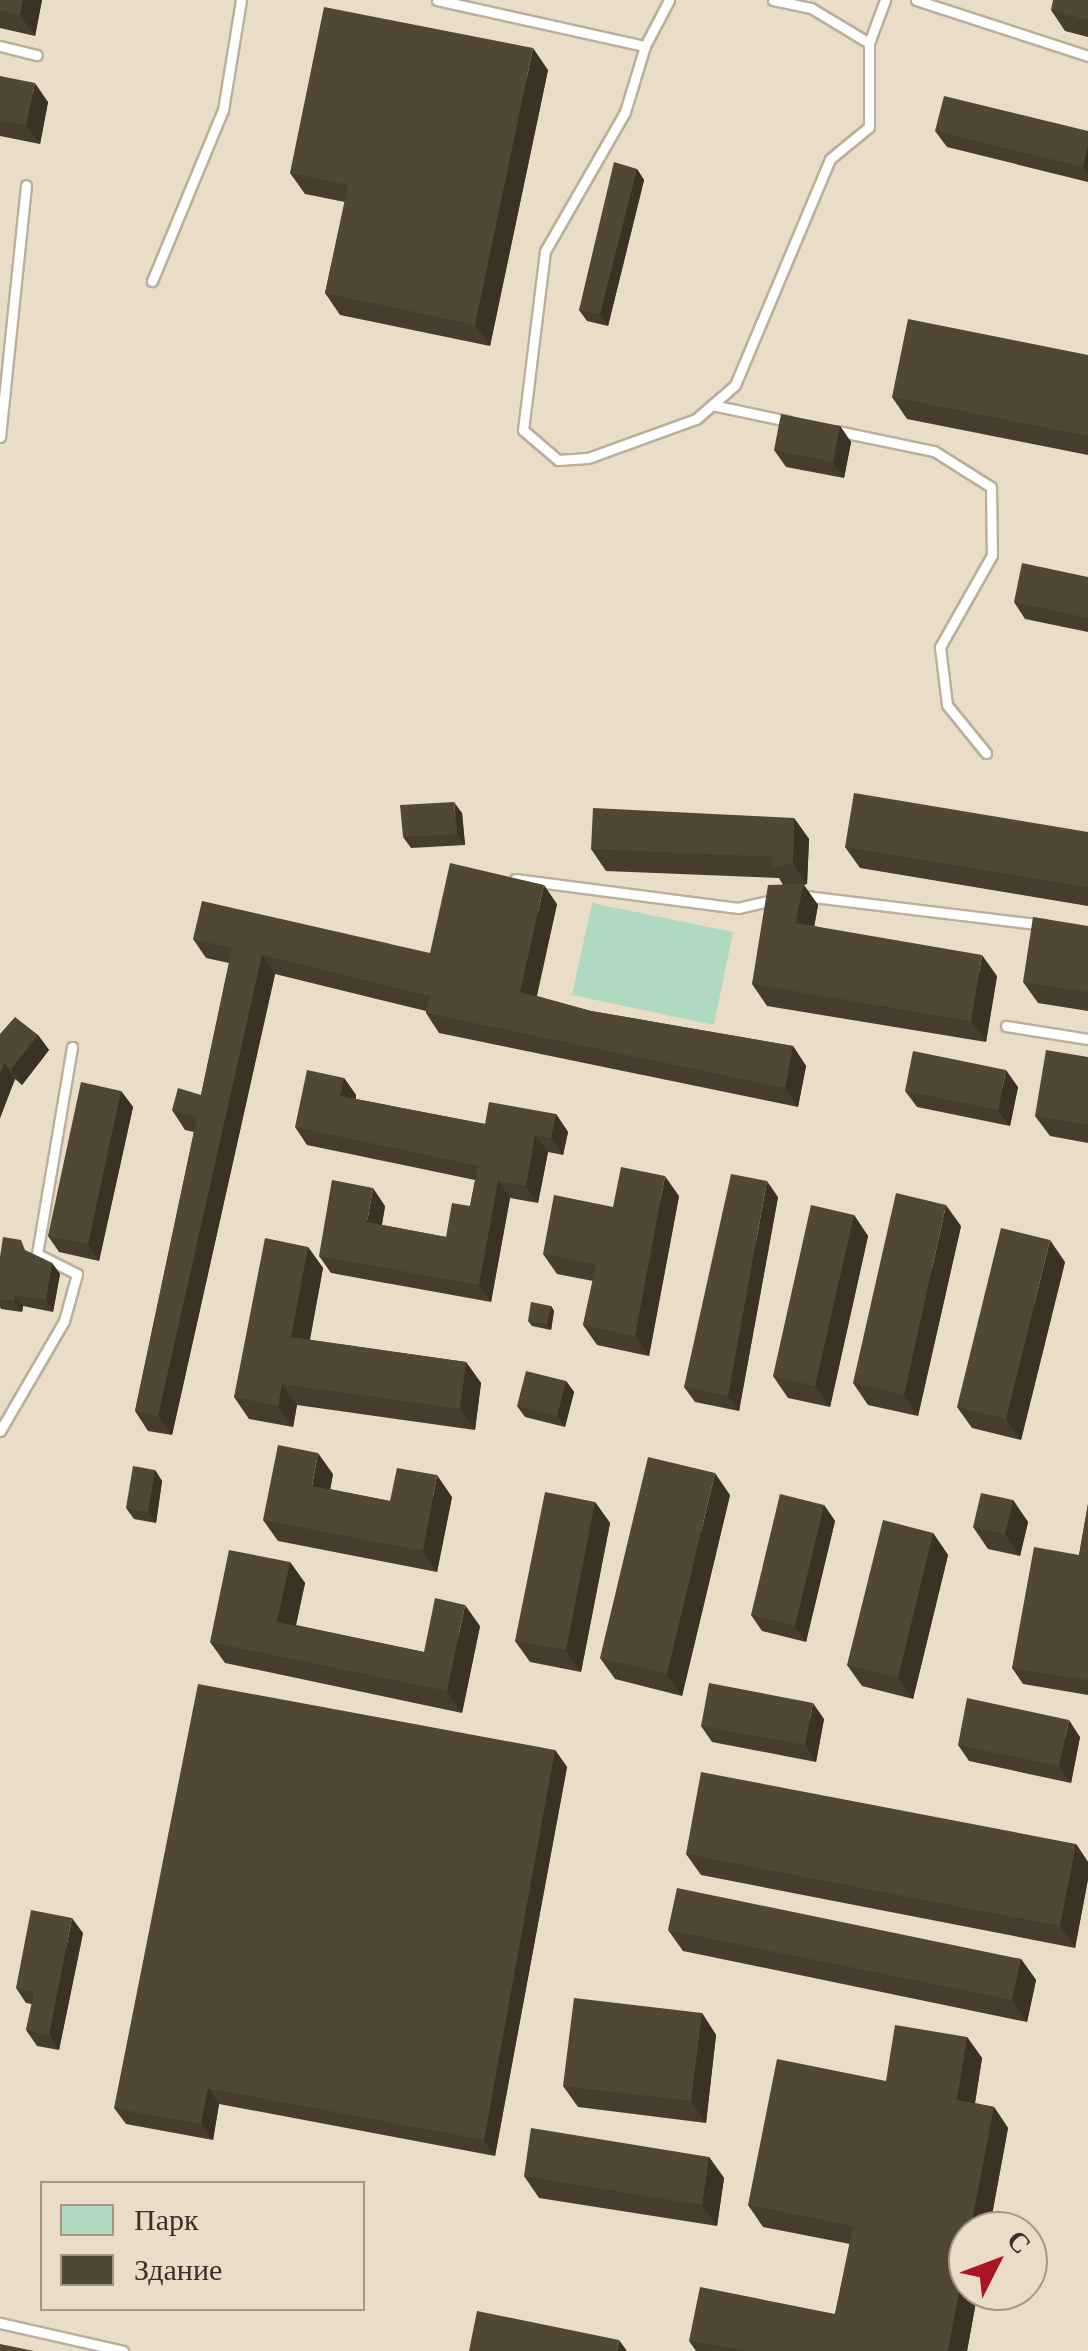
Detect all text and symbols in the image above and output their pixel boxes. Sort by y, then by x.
legend [40,2181,365,2311]
text: Парк [134,2203,199,2236]
north arrow [948,2211,1048,2311]
text: С [1001,2224,1037,2260]
text: Здание [134,2253,222,2286]

